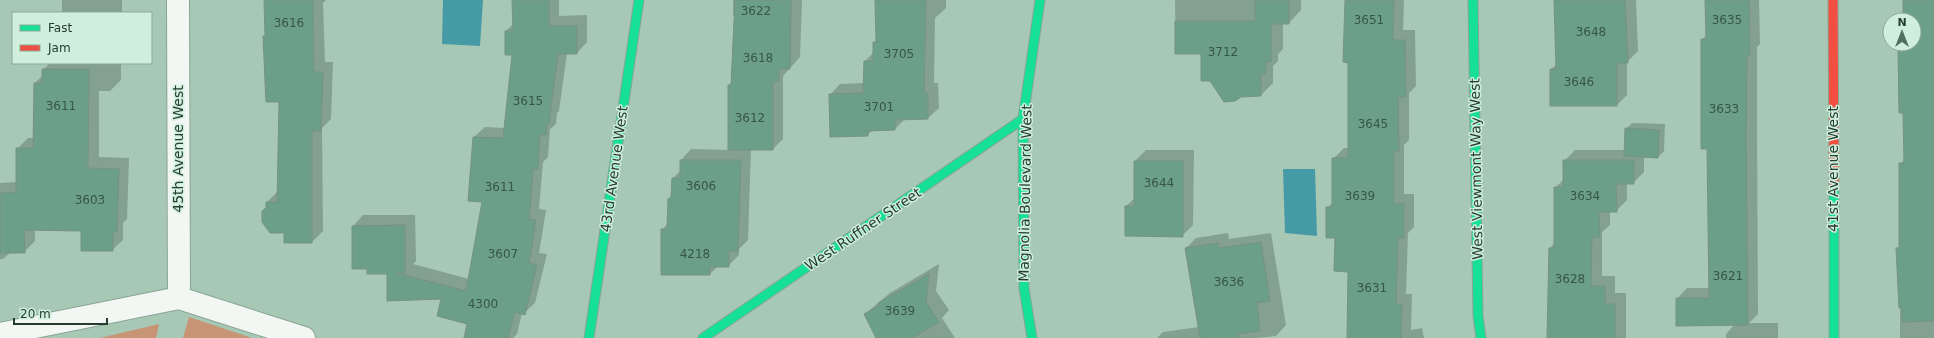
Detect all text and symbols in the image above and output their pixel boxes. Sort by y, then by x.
house number: 3622 [741,4,771,18]
legend [12,12,152,64]
north arrow [1882,12,1922,52]
house number: 3651 [1354,13,1384,27]
house number: 3635 [1712,13,1742,27]
house number: 3616 [274,16,304,30]
text: N [1897,16,1907,29]
text: Fast [48,21,72,35]
house number: 3648 [1576,25,1606,39]
text: Jam [47,41,71,55]
house number: 3712 [1208,45,1238,59]
house number: 3705 [884,47,914,61]
house number: 3618 [743,51,773,65]
house number: 3646 [1564,75,1594,89]
street label: West Viewmont Way West [1466,77,1486,260]
street label: 45th Avenue West [170,85,186,213]
house number: 3615 [513,94,543,108]
house number: 3611 [46,99,76,113]
house number: 3701 [864,100,894,114]
house number: 3633 [1709,102,1739,116]
street label: 43rd Avenue West [597,104,631,233]
street label: Magnolia Boulevard West [1015,104,1035,282]
street label: 41st Avenue West [1825,106,1841,232]
house number: 3612 [735,111,765,125]
house number: 3645 [1358,117,1388,131]
house number: 3644 [1144,176,1174,190]
house number: 3606 [686,179,716,193]
house number: 3611 [485,180,515,194]
street label: West Ruffner Street [802,184,925,274]
house number: 3639 [1345,189,1375,203]
house number: 3634 [1570,189,1600,203]
house number: 3603 [75,193,105,207]
house number: 3607 [488,247,518,261]
house number: 4218 [680,247,710,261]
house number: 3621 [1713,269,1743,283]
house number: 3628 [1555,272,1585,286]
house number: 3636 [1214,275,1244,289]
house number: 3631 [1357,281,1387,295]
house number: 4300 [468,297,498,311]
scale bar [14,300,107,326]
house number: 3639 [885,304,915,318]
text: 20 m [20,307,51,321]

